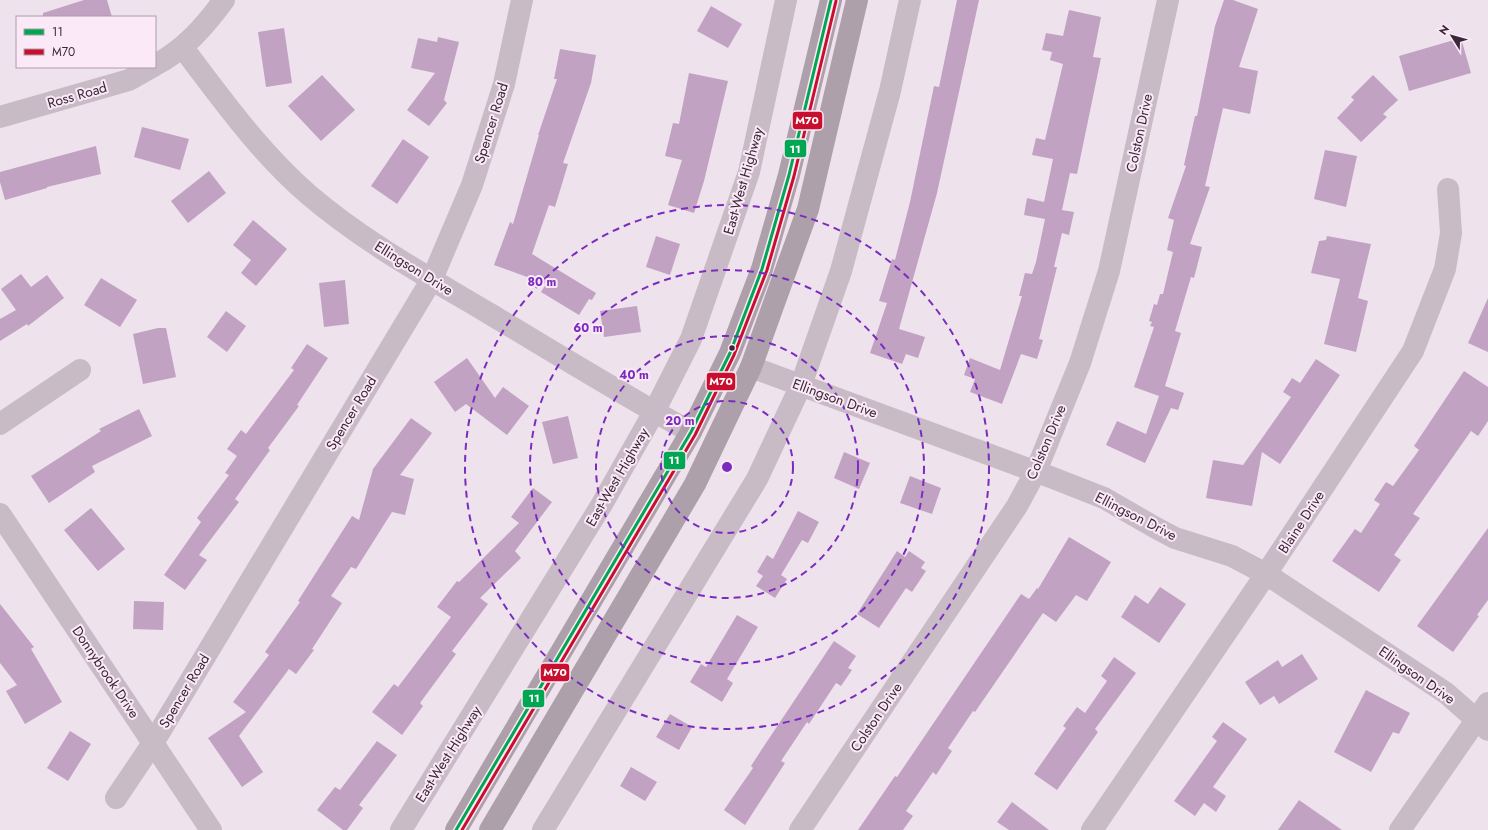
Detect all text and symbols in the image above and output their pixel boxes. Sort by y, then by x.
legend [16,16,156,68]
north arrow [1432,16,1472,56]
text: N [1435,22,1453,38]
text: 11 [52,23,63,41]
text: M70 [52,43,75,61]
street label: Ross Road [45,77,109,113]
street label: Spencer Road [469,80,513,166]
street label: Colston Drive [1121,92,1157,174]
line badge: M70 [792,111,823,130]
text: M70 [795,112,819,128]
street label: East-West Highway [718,124,768,237]
line badge: 11 [784,139,807,158]
text: 11 [789,141,801,157]
street label: Ellingson Drive [371,236,457,300]
text: 80 m [528,273,557,291]
text: 60 m [573,319,603,337]
unlabelled marker [727,343,737,353]
text: 40 m [619,366,649,384]
street label: Spencer Road [321,372,381,454]
line badge: M70 [706,372,736,391]
text: M70 [709,373,733,389]
street label: Ellingson Drive [790,373,880,423]
street label: Colston Drive [1021,401,1071,483]
text: 20 m [665,412,695,430]
street label: East-West Highway [581,423,654,530]
line badge: 11 [663,451,686,470]
text: 11 [668,452,680,468]
centre of rings [720,460,734,474]
street label: Ellingson Drive [1092,487,1180,545]
street label: Blaine Drive [1273,487,1329,557]
street label: Donnybrook Drive [68,622,144,722]
street label: Ellingson Drive [1375,641,1459,709]
street label: Spencer Road [154,650,214,732]
line badge: M70 [540,663,570,682]
text: M70 [543,664,567,680]
street label: Colston Drive [845,678,907,756]
line badge: 11 [522,689,545,708]
text: 11 [528,690,540,706]
street label: East-West Highway [410,701,486,806]

